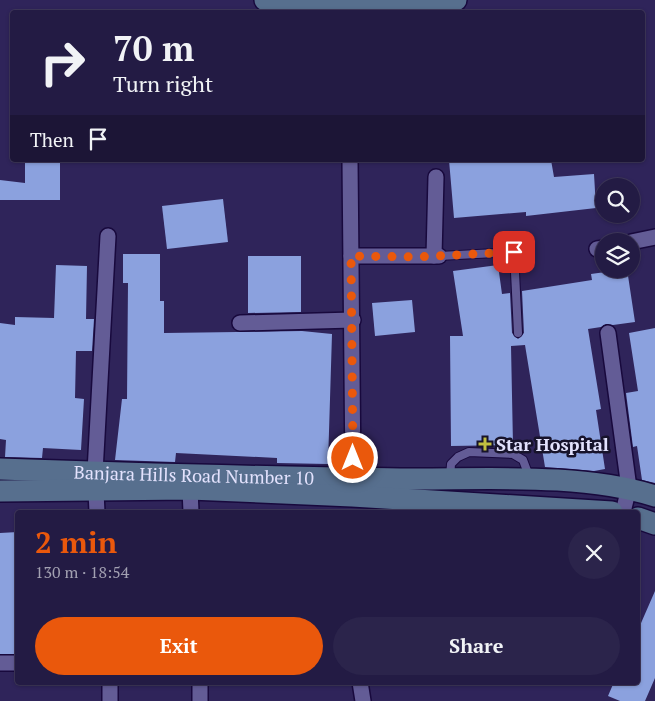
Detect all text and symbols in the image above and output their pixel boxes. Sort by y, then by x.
text: 70 m [113,25,194,71]
icon: right [30,30,95,95]
text: Turn right [113,69,213,98]
icon: arrive [84,125,112,153]
text: Then [30,127,74,152]
map controls [595,178,640,278]
button: search [595,178,640,223]
pin [493,231,535,273]
button: layers [595,233,640,278]
icon: arrive [500,238,528,266]
position arrow [326,431,378,483]
place label: Star Hospital [496,432,609,456]
marker: Star Hospital [478,437,492,451]
street label: Banjara Hills Road Number 10 [73,460,314,490]
text: 2 min [35,522,117,562]
button: close [568,527,620,579]
text: 130 m · 18:54 [35,561,129,583]
button: Exit [35,617,323,675]
button: Share [333,617,620,675]

